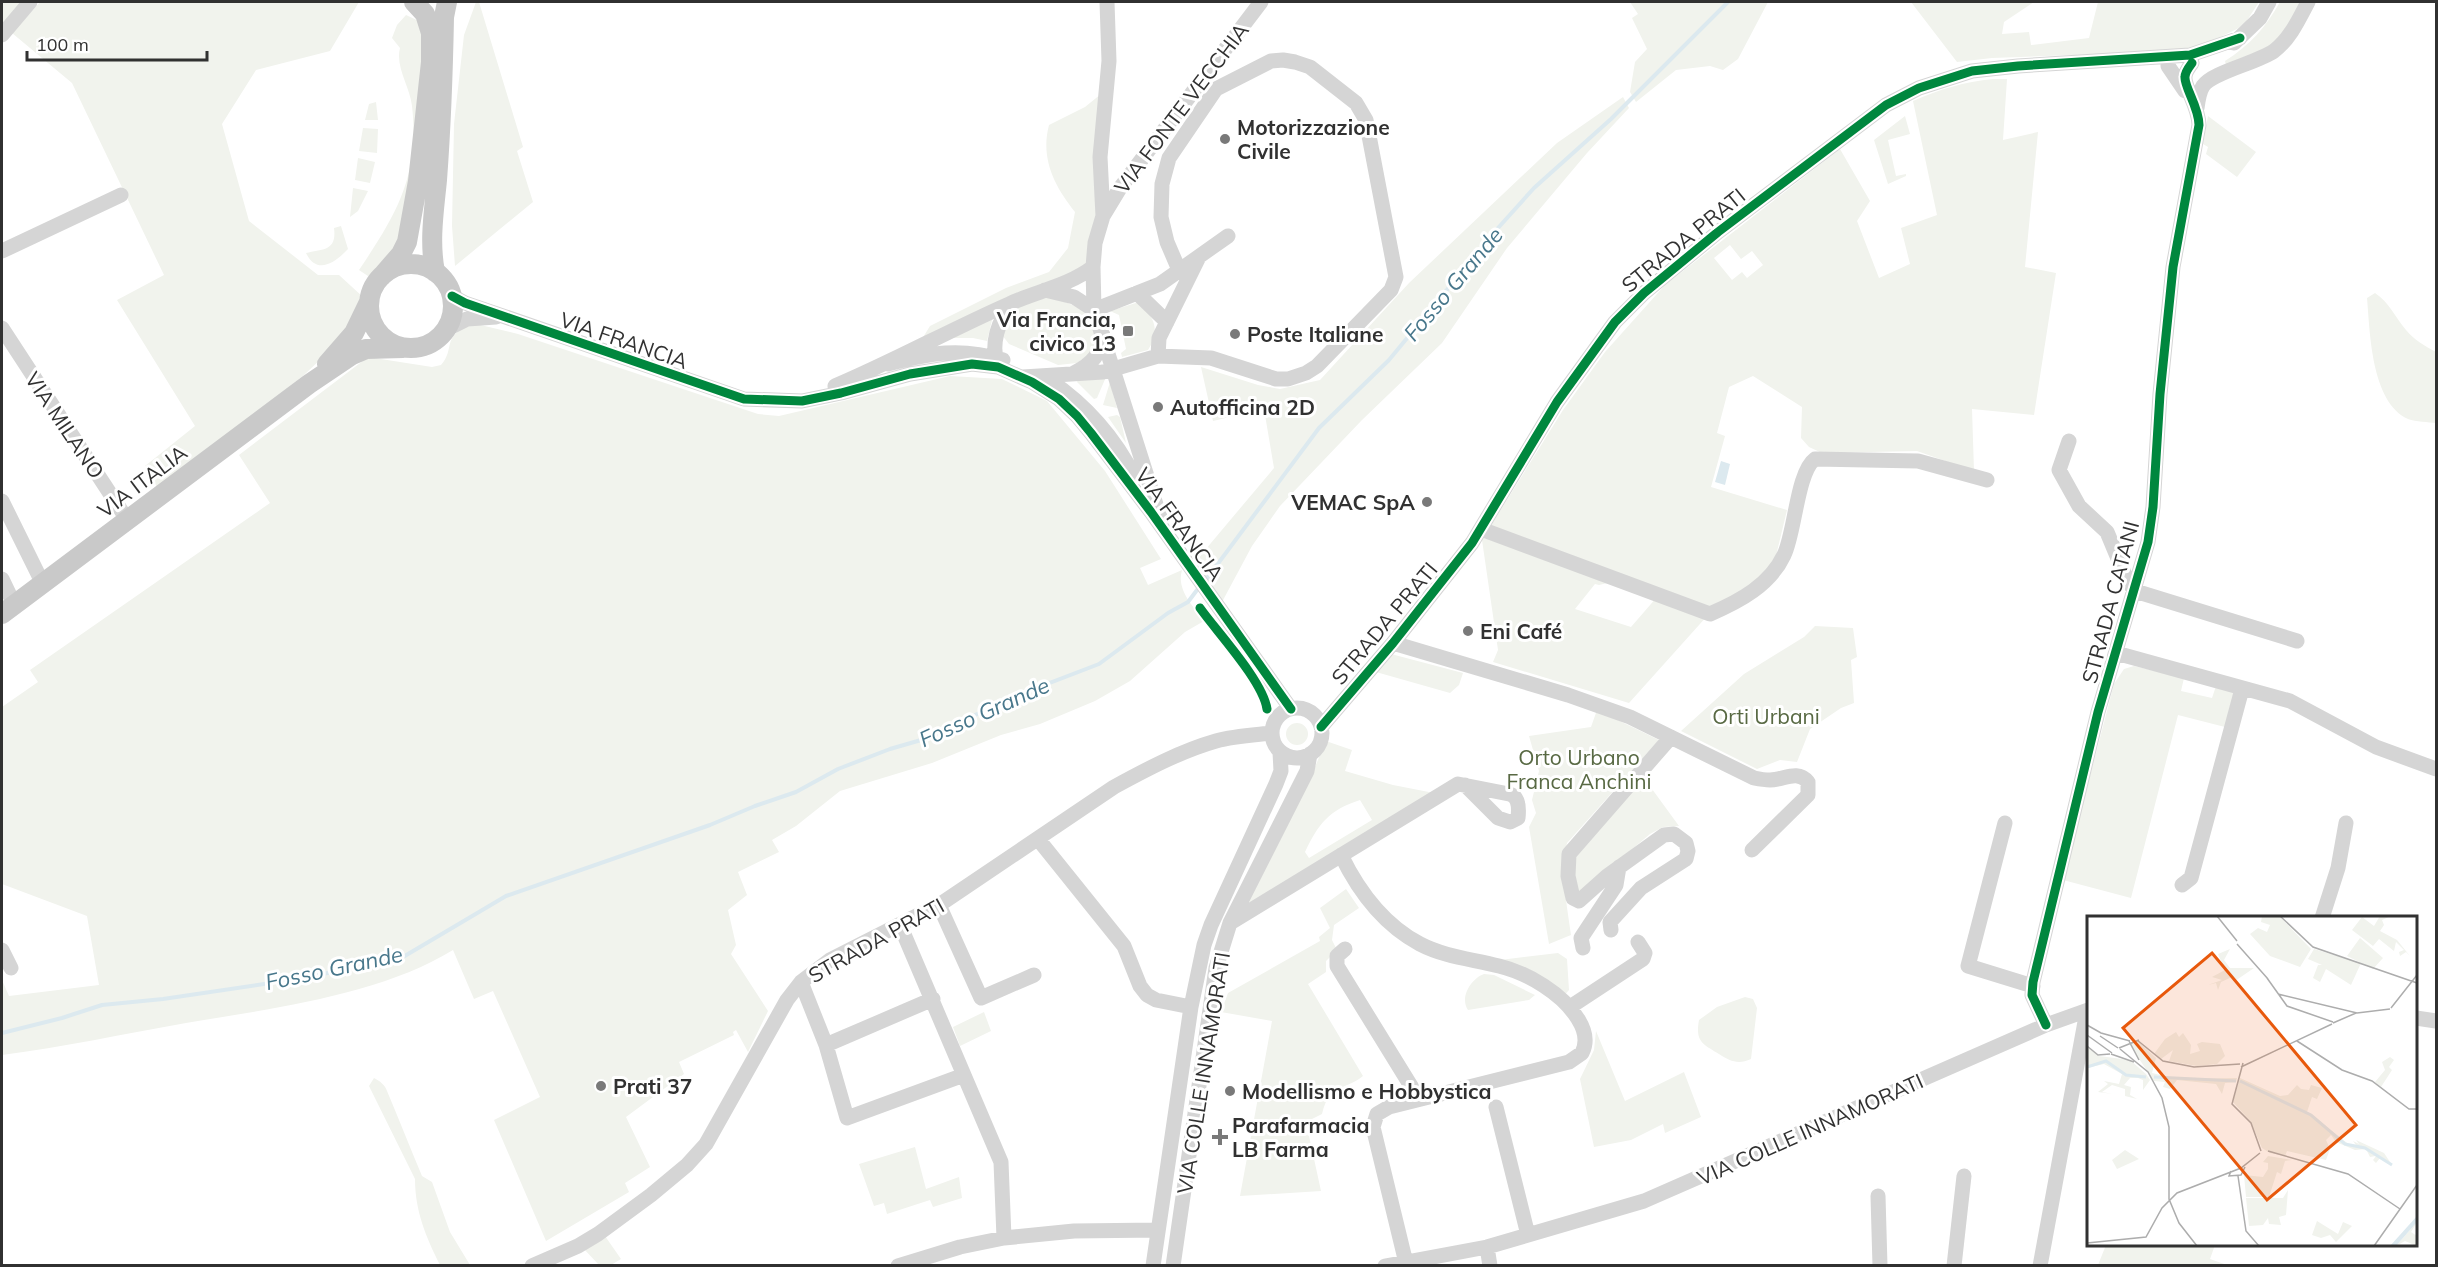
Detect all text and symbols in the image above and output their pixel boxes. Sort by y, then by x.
street label: VIA FONTE VECCHIA [1108,17,1254,199]
scale bar [27,24,207,62]
text: 100 m [36,33,89,56]
place label: Motorizzazione Civile [1237,114,1390,164]
marker: Motorizzazione Civile [1218,132,1232,146]
street label: STRADA PRATI [1616,182,1750,298]
water label: Fosso Grande [1397,221,1509,347]
street label: VIA FRANCIA [557,306,692,374]
place label: Via Francia, civico 13 [996,306,1116,356]
place label: Poste Italiane [1247,321,1384,347]
marker: Via Francia, civico 13 [1121,324,1135,338]
marker: Poste Italiane [1228,327,1242,341]
street label: VIA MILANO [20,367,110,483]
place label: Autofficina 2D [1170,394,1315,420]
marker: Autofficina 2D [1151,400,1165,414]
street label: VIA ITALIA [92,439,192,523]
street label: VIA FRANCIA [1130,462,1230,586]
place label: VEMAC SpA [1290,489,1415,515]
marker: VEMAC SpA [1420,495,1434,509]
street label: STRADA CATANI [2076,518,2144,686]
street label: STRADA PRATI [1325,557,1443,689]
place label: Eni Café [1480,618,1562,644]
marker: Eni Café [1461,624,1475,638]
water label: Fosso Grande [914,671,1054,753]
park label: Orti Urbani [1712,703,1820,729]
park label: Orto Urbano Franca Anchini [1506,744,1652,794]
street label: STRADA PRATI [803,892,949,988]
inset map [2087,916,2417,1246]
water label: Fosso Grande [263,940,405,996]
street label: VIA COLLE INNAMORATI [1171,950,1235,1196]
street label: VIA COLLE INNAMORATI [1693,1067,1927,1191]
place label: Prati 37 [613,1073,692,1099]
place label: Modellismo e Hobbystica [1242,1078,1492,1104]
marker: Prati 37 [594,1079,608,1093]
marker: Modellismo e Hobbystica [1223,1084,1237,1098]
place label: Parafarmacia LB Farma [1232,1112,1370,1162]
marker: Parafarmacia LB Farma [1213,1130,1227,1144]

